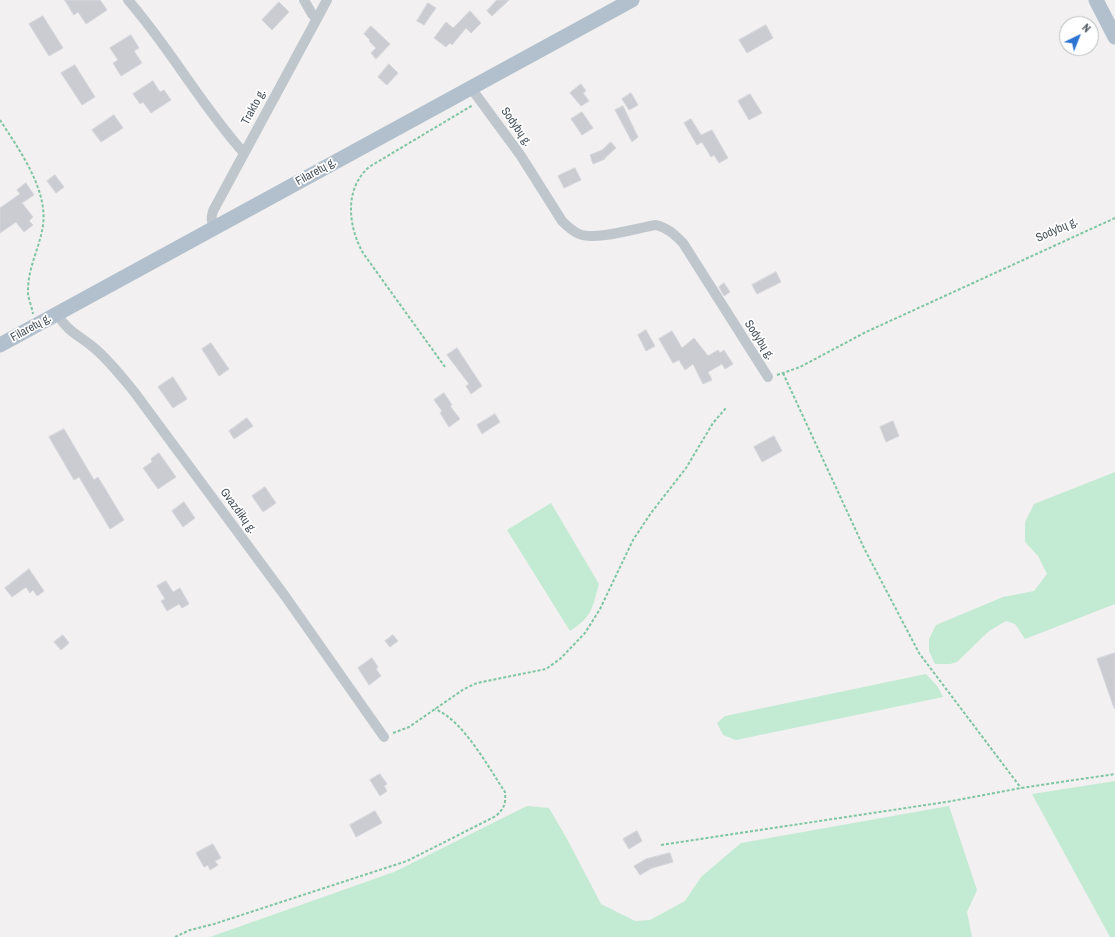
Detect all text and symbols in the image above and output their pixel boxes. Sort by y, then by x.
north arrow [1059,16,1099,56]
text: N [1079,21,1094,35]
street label: Trakto g. [239,87,269,127]
street label: Sodybų g. [497,105,535,149]
street label: Filaretų g. [293,155,339,189]
street label: Sodybų g. [1034,214,1080,246]
street label: Filaretų g. [8,311,54,345]
street label: Sodybų g. [741,317,777,363]
street label: Gvazdikų g. [217,486,259,536]

